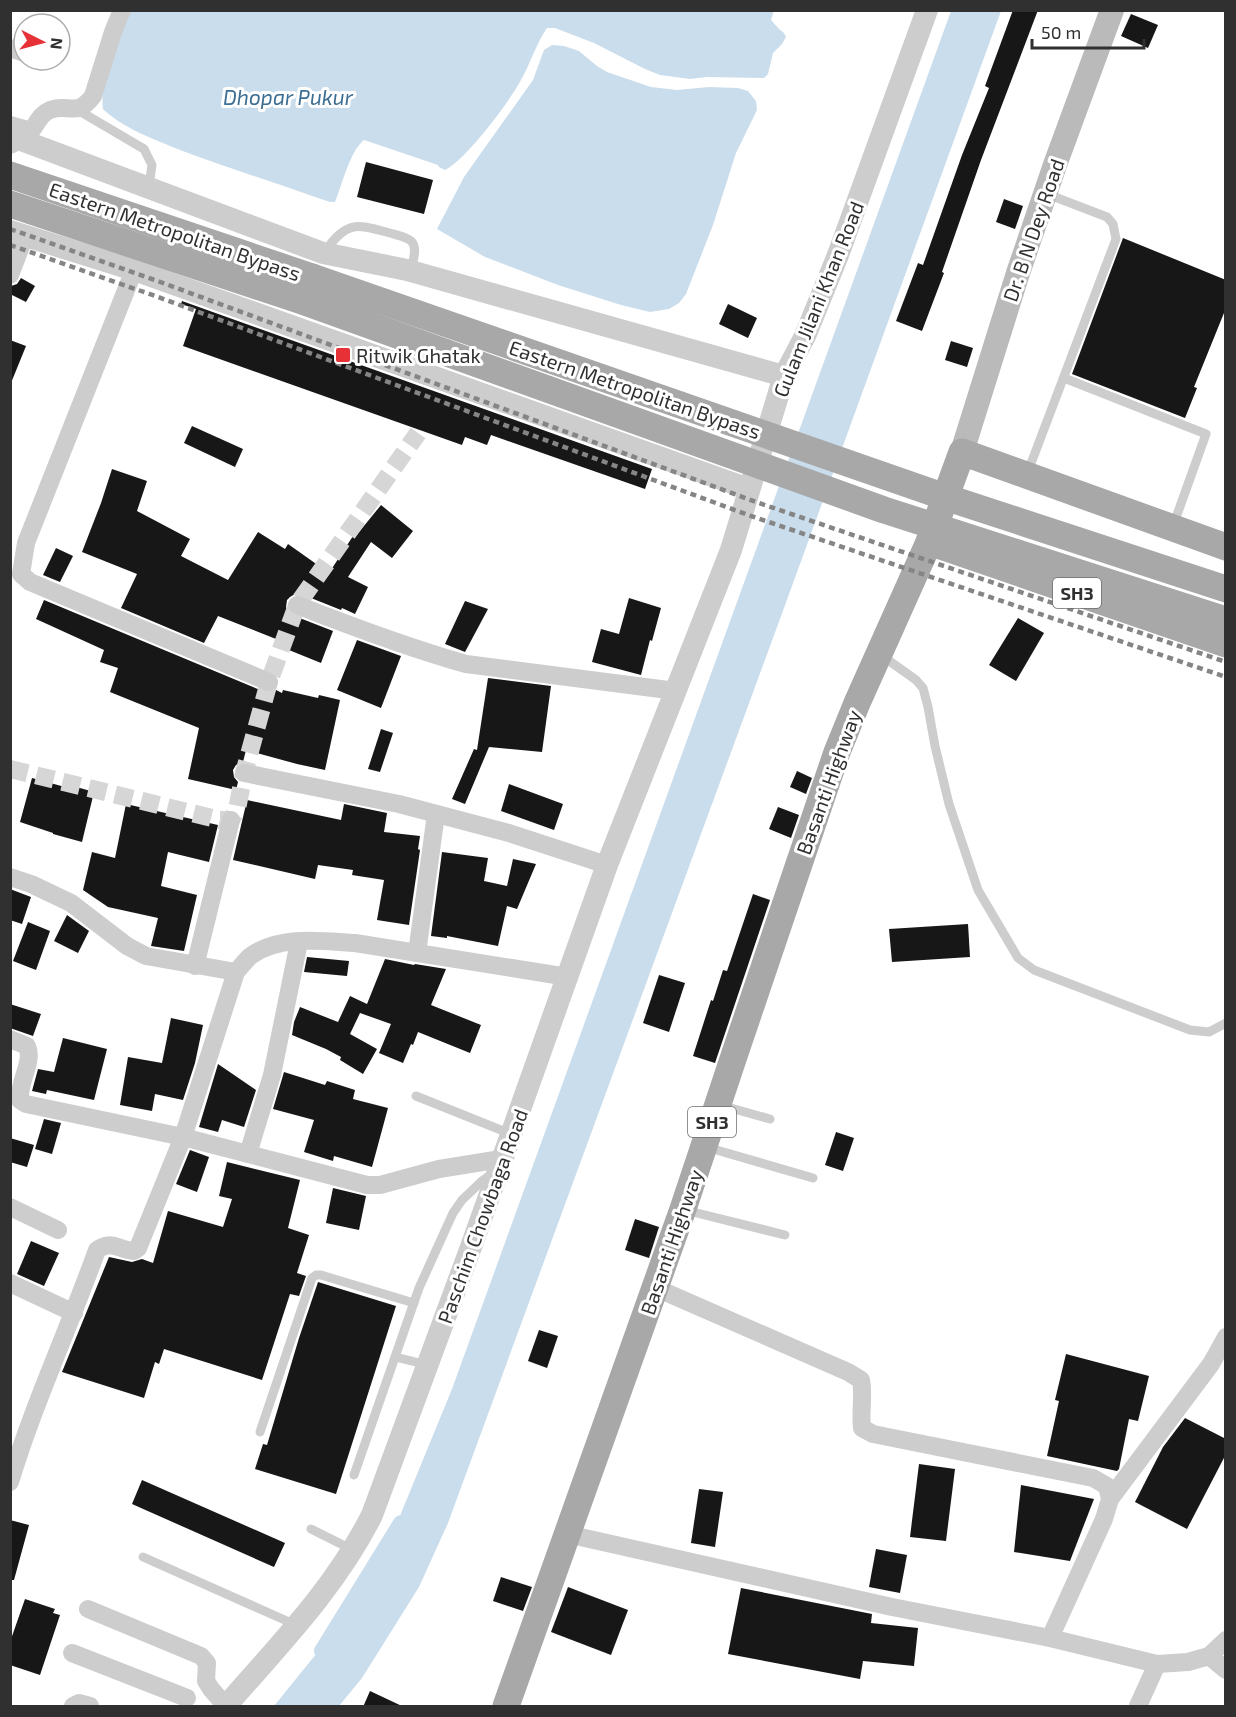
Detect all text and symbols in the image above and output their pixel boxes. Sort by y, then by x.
north arrow [12,12,72,72]
scale bar [1032,12,1144,50]
text: 50 m [1041,21,1081,43]
text: N [47,37,67,50]
water label: Dhopar Pukur [223,84,354,109]
street label: Dr. B N Dey Road [997,156,1069,304]
street label: Eastern Metropolitan Bypass [46,177,304,285]
street label: Gulam Jilani Khan Road [768,198,868,400]
street label: Eastern Metropolitan Bypass [506,335,764,443]
place label: Ritwik Ghatak [356,343,481,367]
marker: Ritwik Ghatak [334,346,352,364]
road number: SH3 [1053,578,1101,608]
street label: Basanti Highway [791,706,865,858]
street label: Paschim Chowbaga Road [432,1105,532,1327]
road number: SH3 [688,1107,736,1137]
street label: Basanti Highway [635,1166,707,1318]

